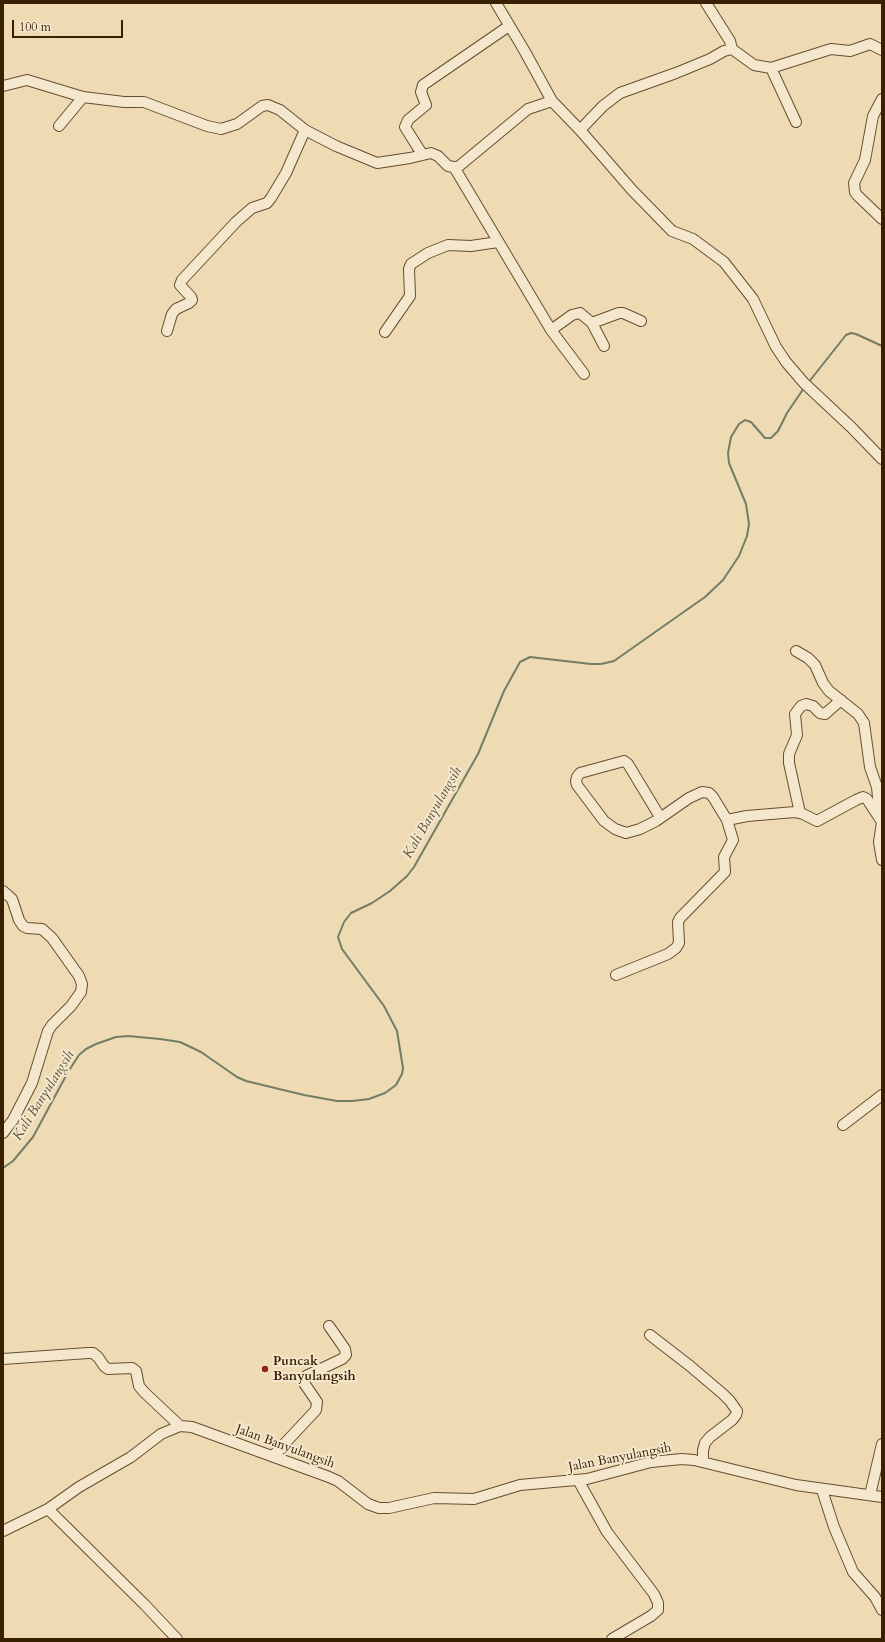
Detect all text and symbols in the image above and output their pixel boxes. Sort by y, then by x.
scale bar [14,12,125,38]
text: 100 m [19,19,51,35]
water label: Kali Banyulangsih [400,764,466,862]
water label: Kali Banyulangsih [10,1048,78,1144]
place label: Puncak Banyulangsih [273,1354,356,1385]
marker: Puncak Banyulangsih [260,1364,270,1374]
street label: Jalan Banyulangsih [233,1422,337,1472]
street label: Jalan Banyulangsih [567,1440,673,1476]

